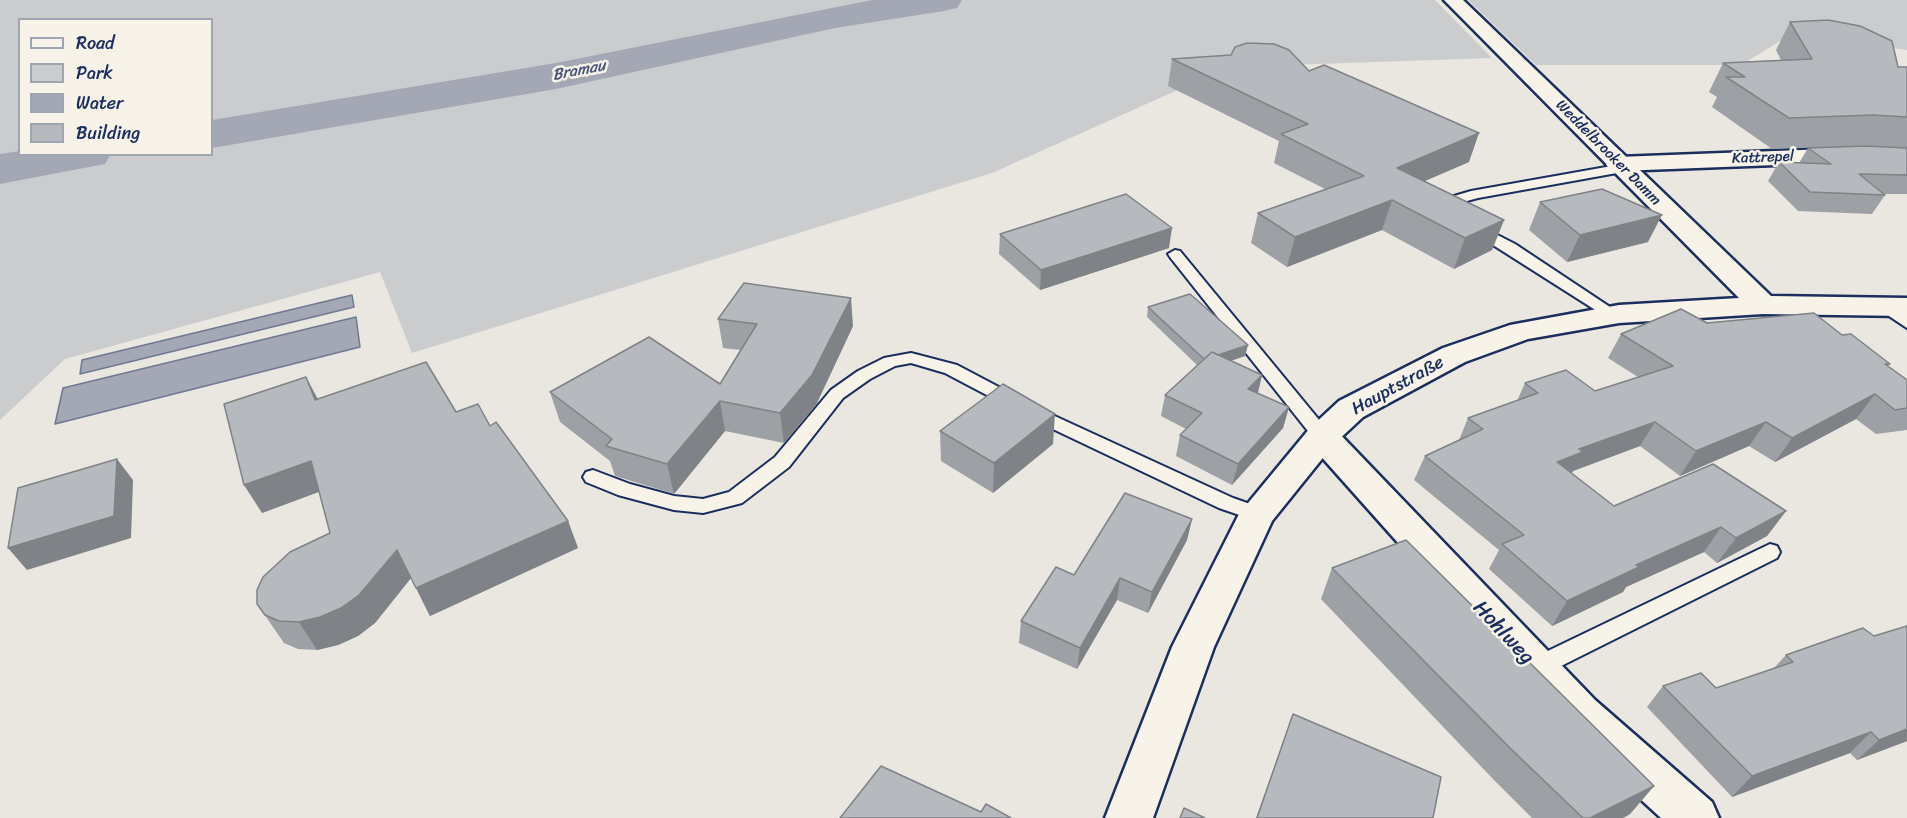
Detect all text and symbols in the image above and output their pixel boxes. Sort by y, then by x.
legend [18,18,213,156]
text: Road [76,27,115,59]
water label: Bramau [551,56,607,86]
text: Park [76,57,113,89]
text: Water [76,87,123,119]
street label: Weddelbrooker Damm [1552,97,1664,209]
text: Building [76,117,140,149]
street label: Kattrepel [1732,148,1794,168]
street label: Hauptstraße [1348,352,1448,420]
street label: Hohlweg [1467,596,1539,670]

